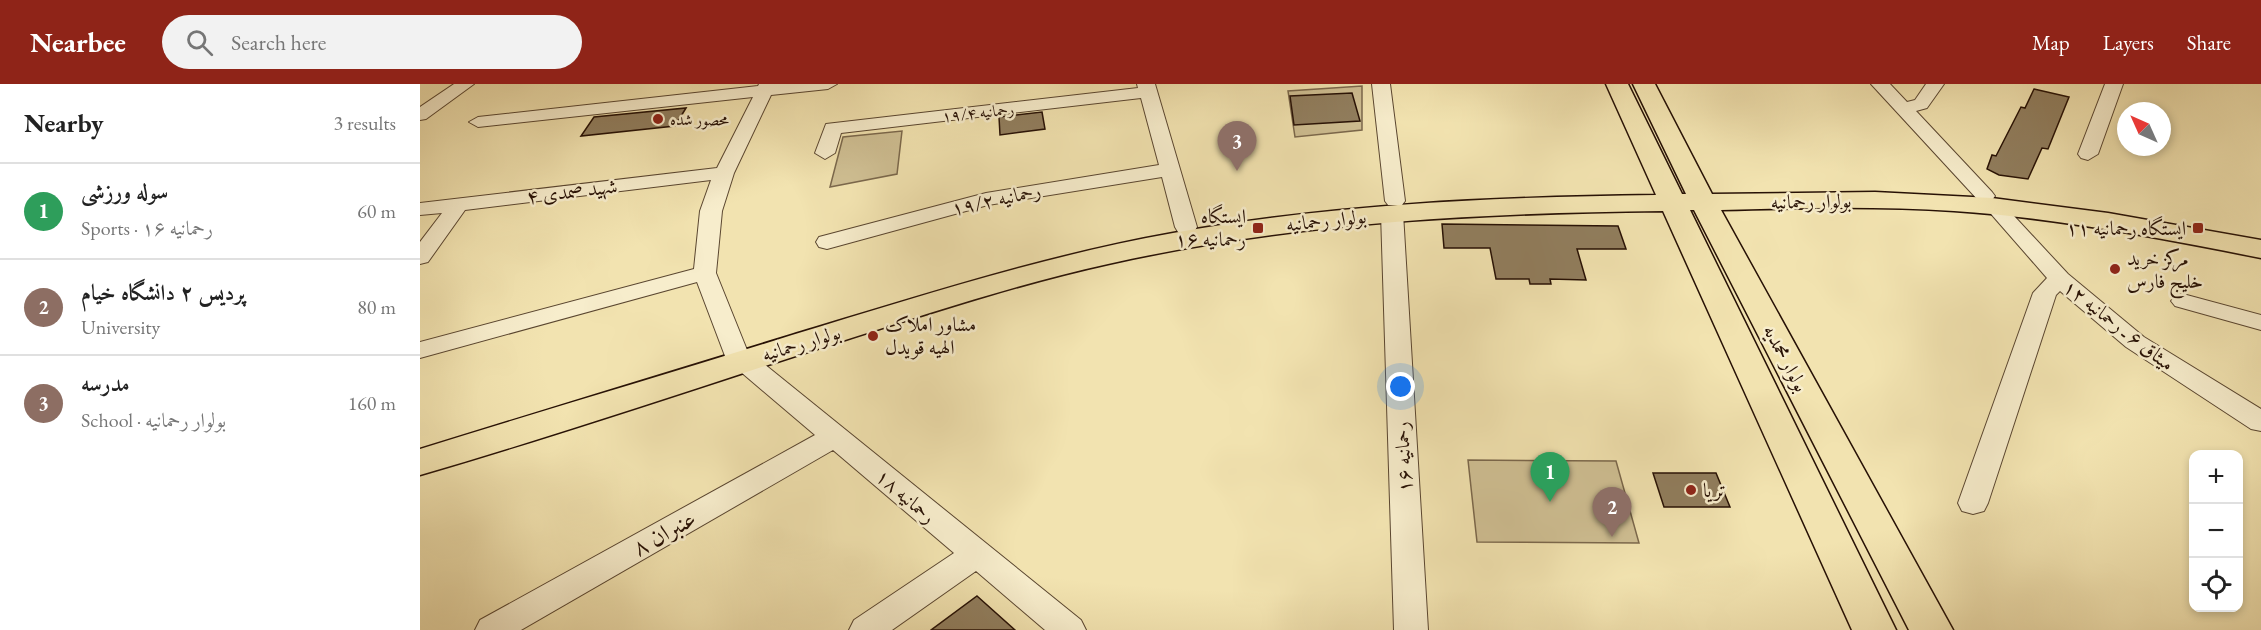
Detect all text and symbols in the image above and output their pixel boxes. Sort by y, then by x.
search box [162,15,582,69]
text: Nearbee [30,24,126,60]
icon: search [183,26,216,59]
text: Search here [231,28,326,57]
text: Map [2032,29,2070,56]
text: Layers [2103,29,2154,56]
text: Share [2187,29,2231,56]
street label: رحمانیه ۱۹/۴ [941,98,1015,127]
north arrow [2117,102,2171,156]
text: Nearby [24,106,104,140]
place label: محصور شده [670,109,729,130]
text: 3 results [333,110,396,136]
marker: محصور شده [651,112,665,126]
pin: 3 [1218,122,1256,171]
street label: شهید صمدی ۴ [525,173,619,209]
text: سوله ورزشی [81,177,168,206]
street label: رحمانیه ۱۹/۲ [949,177,1043,221]
street label: بولوار رحمانیه [1770,187,1852,215]
text: 1 [38,198,49,224]
text: 60 m [357,198,396,224]
place label: ایستگاه رحمانیه ۱۶ [1175,203,1246,252]
street label: بولوار رحمانیه [1284,203,1368,237]
text: Sports · رحمانیه ۱۶ [81,215,213,241]
place label: ایستگاه رحمانیه ۱۱ [2066,215,2186,241]
marker: ایستگاه رحمانیه ۱۶ [1251,221,1265,235]
marker: ایستگاه رحمانیه ۱۱ [2191,221,2205,235]
place label: مرکز خرید خلیج فارس [2127,245,2203,299]
marker: مرکز خرید خلیج فارس [2108,262,2122,276]
street label: میثاق ۶ ـ رحمانیه ۱۲ [2058,273,2180,377]
text: پردیس ۲ دانشگاه خیام [81,278,245,307]
text: 2 [38,294,49,320]
text: 80 m [357,294,396,320]
place label: مشاور املاک الهیه قویدل [885,311,976,360]
text: University [81,314,160,340]
street label: بولوار رحمانیه [758,319,844,367]
street label: بولوار محمدیه [1757,320,1815,396]
marker: مشاور املاک الهیه قویدل [866,329,880,343]
text: مدرسه [81,369,130,398]
your location [1386,372,1415,401]
text: 3 [38,390,49,416]
text: 160 m [348,390,396,416]
text: School · بولوار رحمانیه [81,407,226,433]
street label: رحمانیه ۱۶ [1388,421,1418,493]
map controls [2189,450,2243,612]
button: + [2189,450,2243,504]
pin: 1 [1530,452,1570,502]
street label: رحمانیه ۱۸ [871,463,941,529]
place label: تریا [1703,477,1726,503]
marker: تریا [1684,483,1698,497]
pin: 2 [1592,488,1632,537]
street label: عنبران ۸ [626,502,701,563]
button: − [2189,504,2243,558]
button: locate [2189,558,2243,612]

